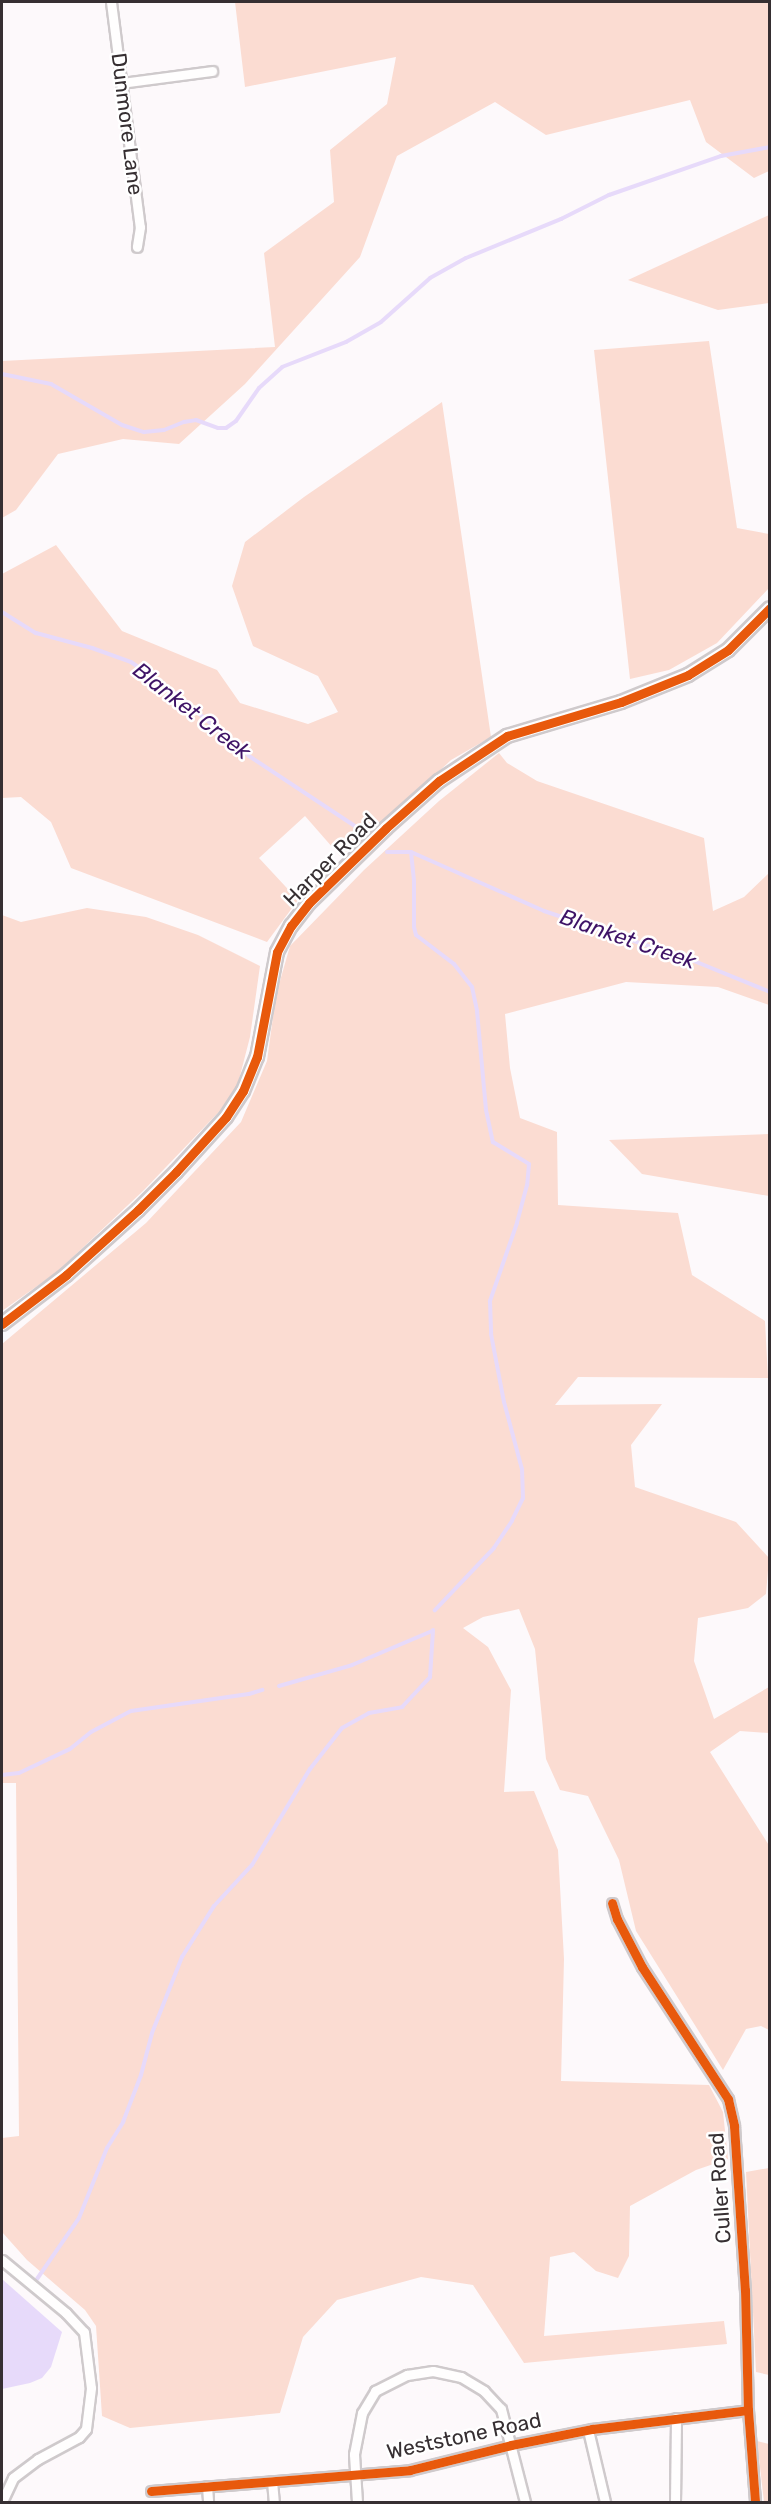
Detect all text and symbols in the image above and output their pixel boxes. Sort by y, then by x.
street label: Dunmore Lane [106,51,148,197]
water label: Blanket Creek [128,657,256,765]
street label: Harper Road [278,808,382,912]
water label: Blanket Creek [557,903,699,975]
street label: Culler Road [704,2132,736,2244]
street label: Weststone Road [384,2407,544,2465]

